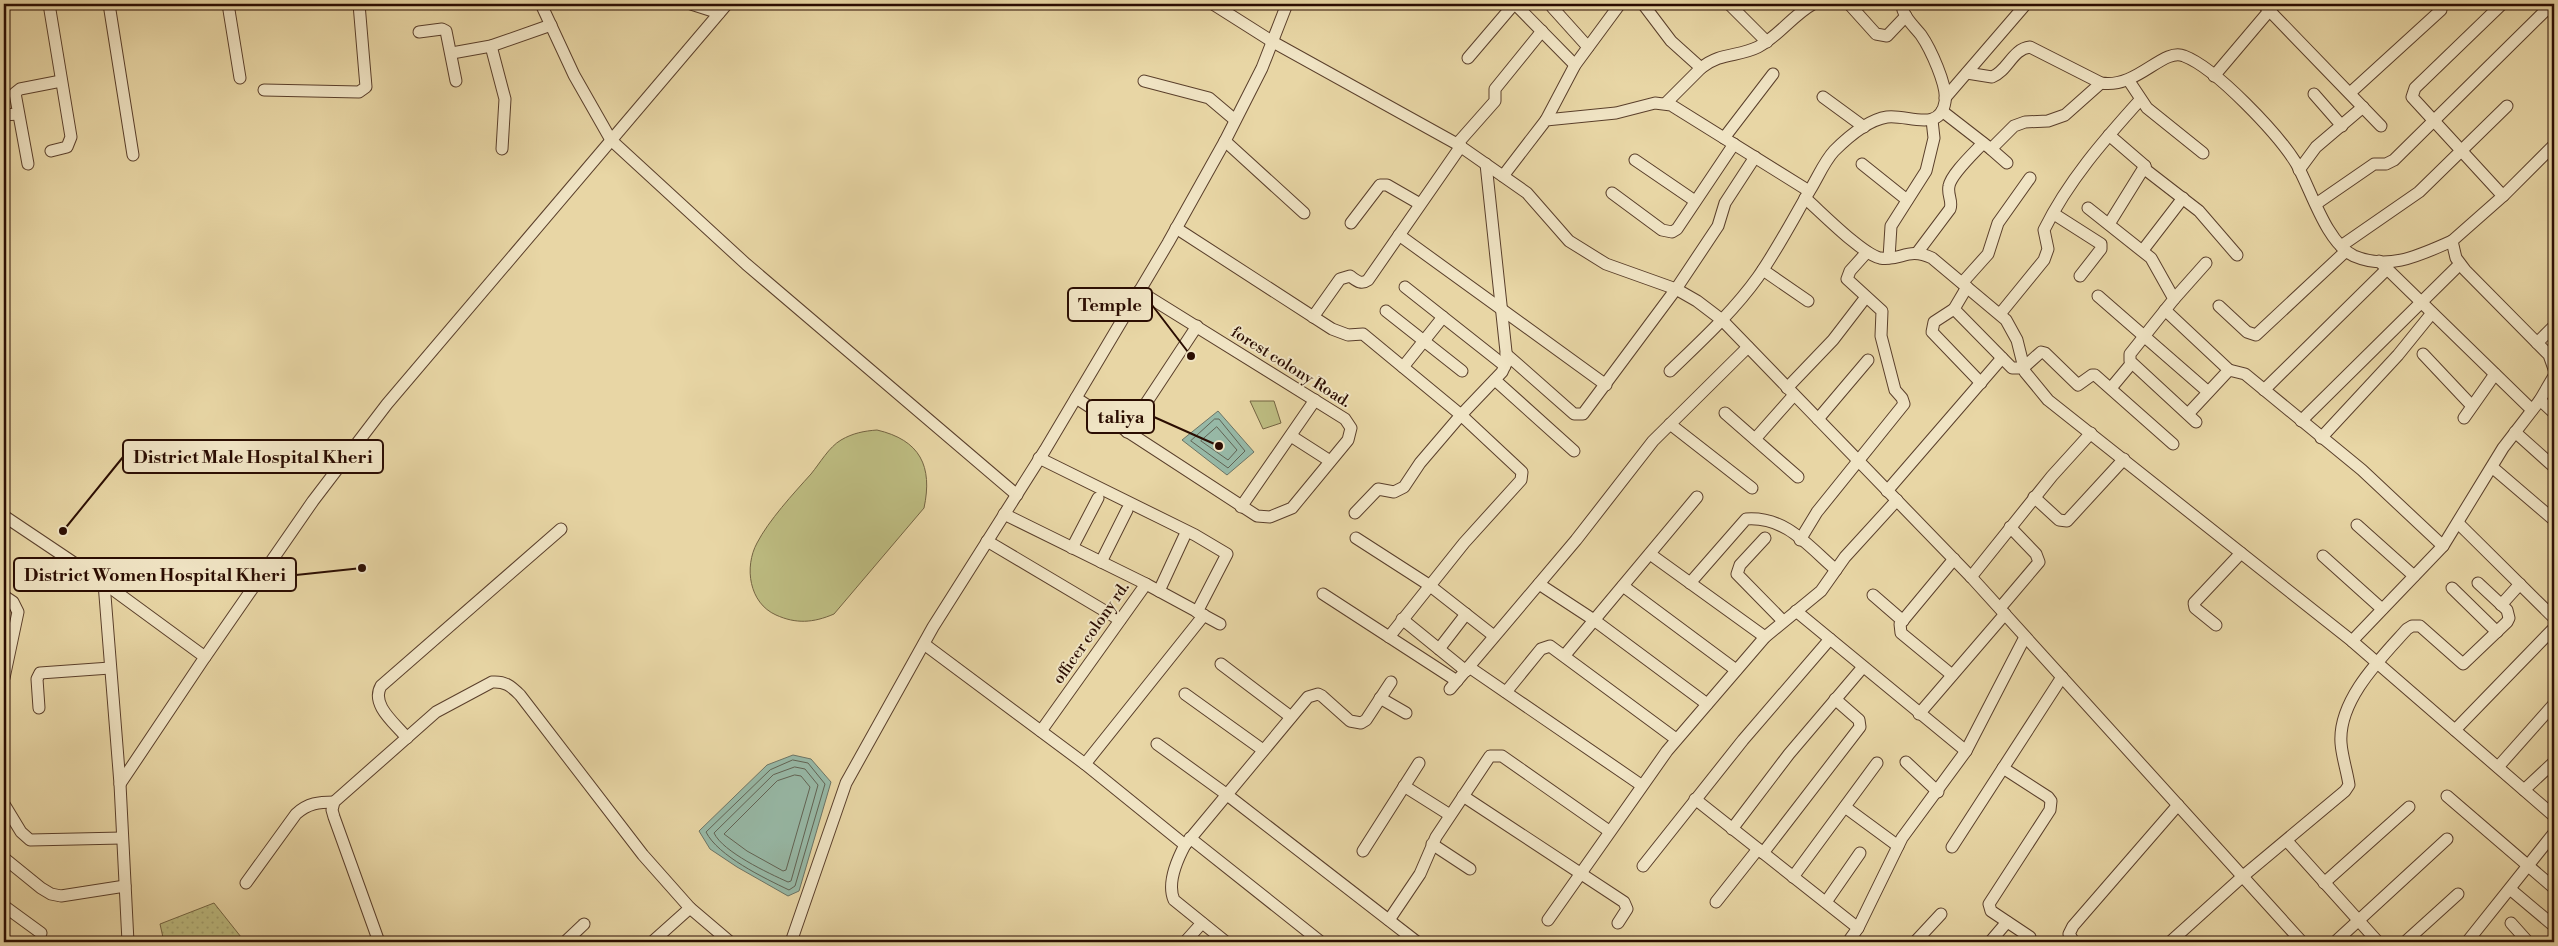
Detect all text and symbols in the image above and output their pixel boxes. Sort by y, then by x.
callout: Temple [1068,288,1152,321]
text: Temple [1078,294,1142,317]
street label: forest colony Road. [1227,322,1355,412]
callout: taliya [1087,400,1154,433]
text: taliya [1098,406,1145,429]
callout: District Male Hospital Kheri [123,440,383,473]
text: District Male Hospital Kheri [133,446,373,469]
callout: District Women Hospital Kheri [14,558,296,591]
text: District Women Hospital Kheri [24,564,286,587]
street label: officer colony rd. [1048,578,1134,688]

